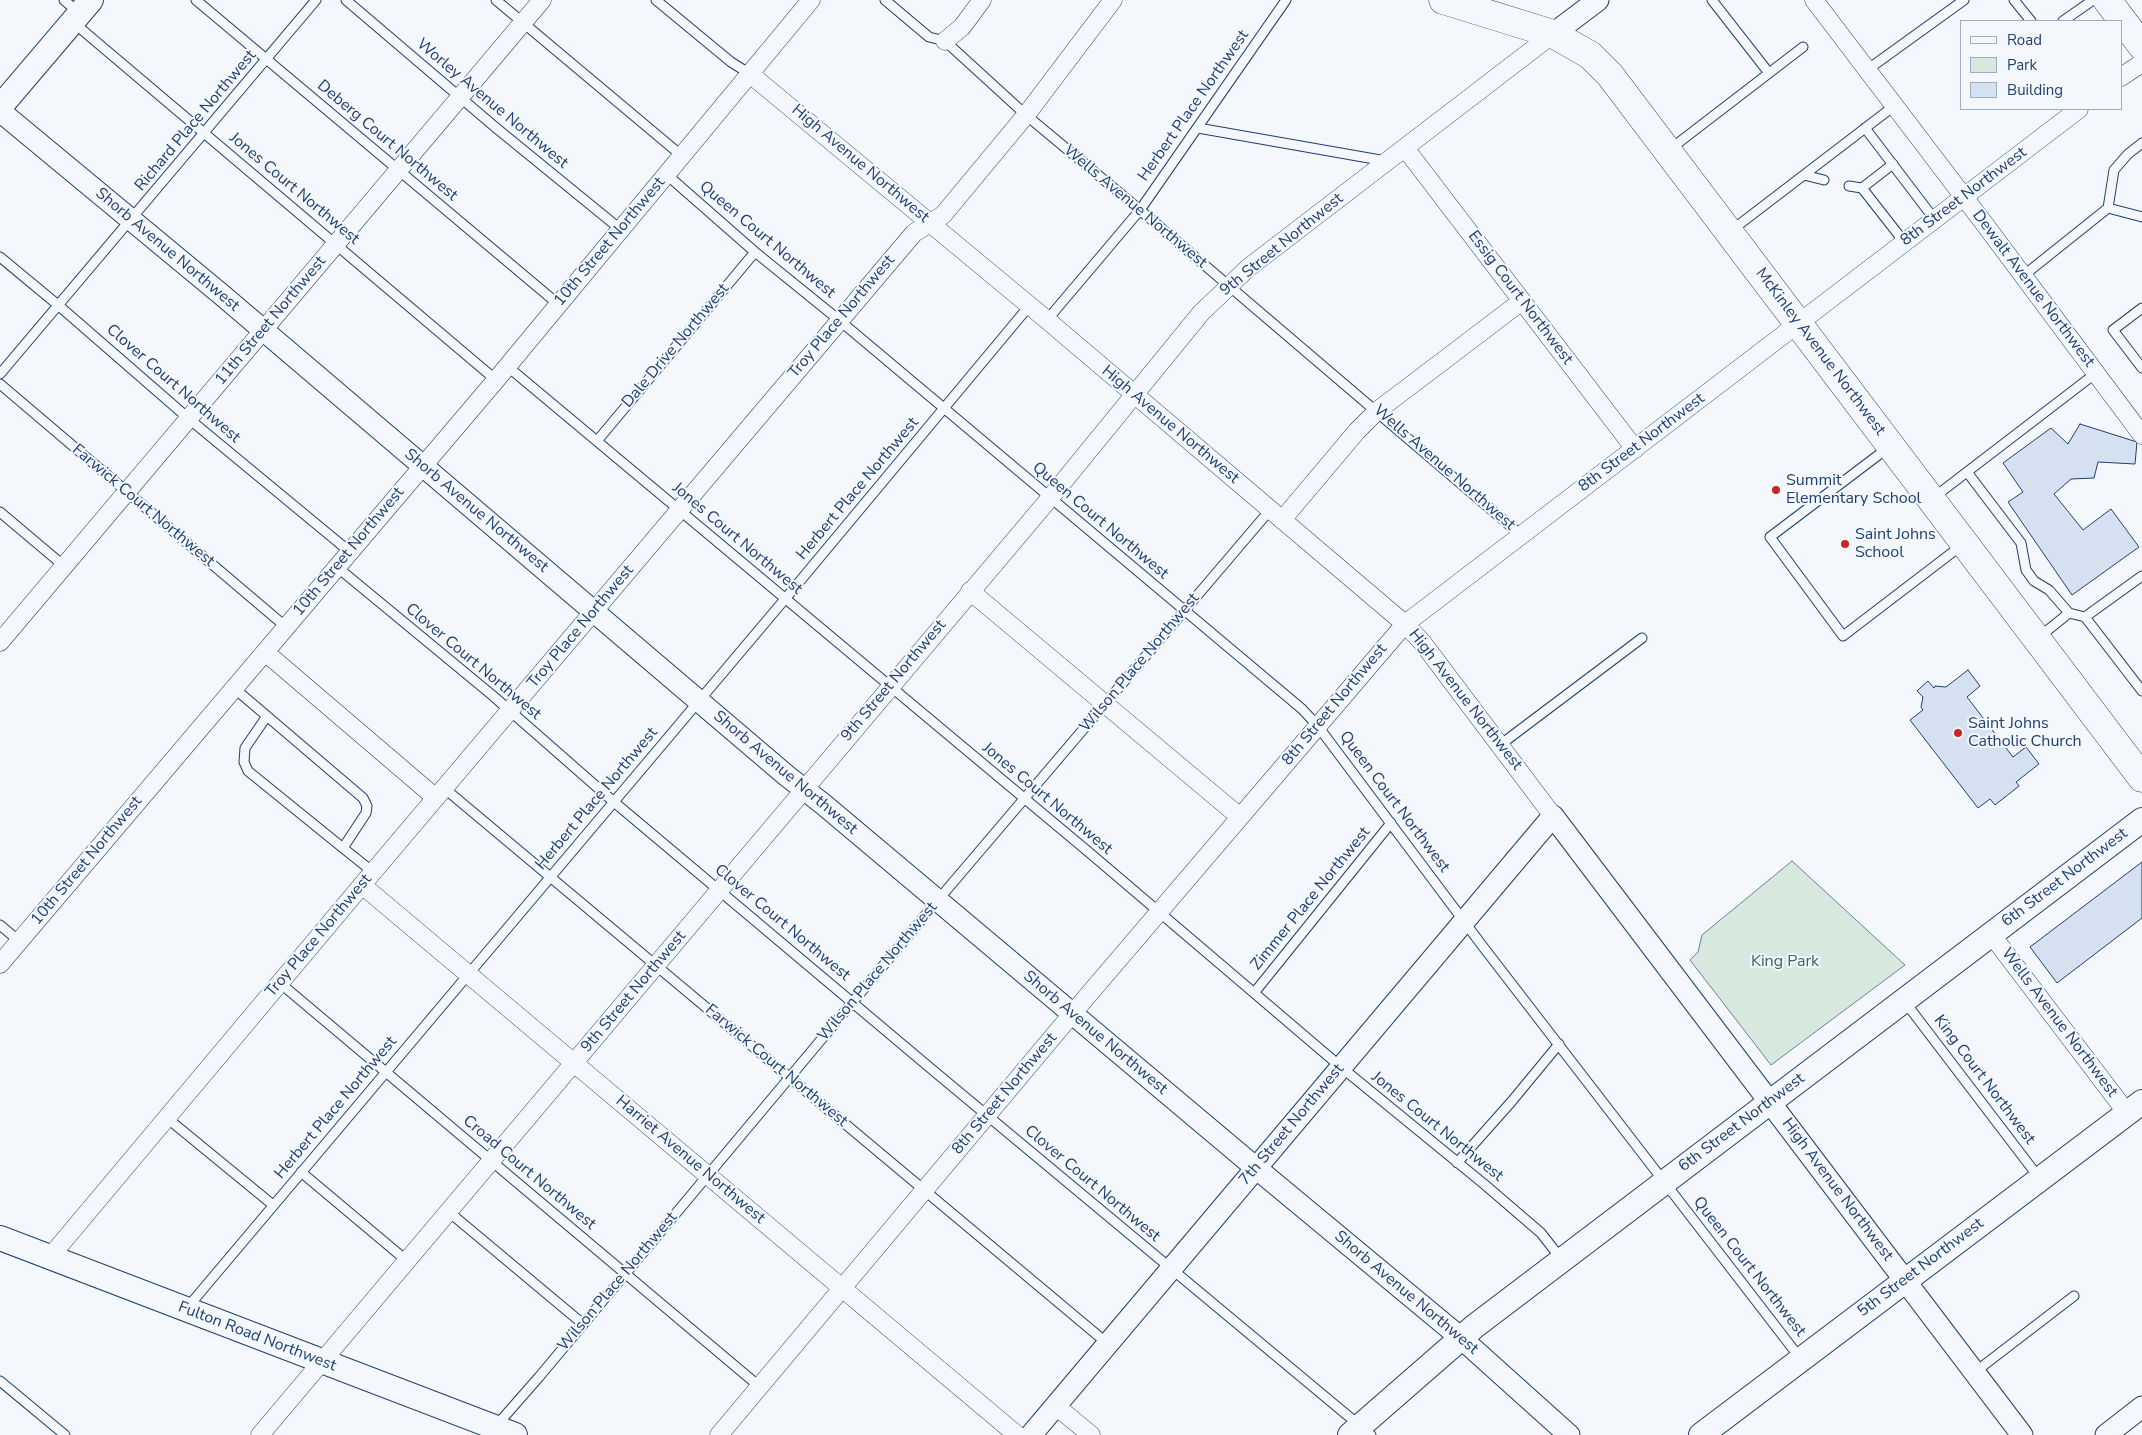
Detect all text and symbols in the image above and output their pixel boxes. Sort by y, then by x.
legend [1960,20,2122,110]
street label: Herbert Place Northwest [1135,27,1253,185]
text: Road [2007,30,2042,50]
street label: Worley Avenue Northwest [412,35,572,173]
street label: Richard Place Northwest [131,47,261,195]
text: Park [2007,55,2037,75]
street label: Deberg Court Northwest [313,76,461,206]
text: Building [2007,80,2063,100]
street label: High Avenue Northwest [787,101,933,227]
street label: Jones Court Northwest [225,129,363,249]
street label: Wells Avenue Northwest [1059,141,1211,273]
street label: 8th Street Northwest [1897,143,2031,251]
street label: 10th Street Northwest [550,174,670,310]
street label: Queen Court Northwest [695,177,839,303]
street label: Shorb Avenue Northwest [91,184,243,316]
street label: 9th Street Northwest [1217,189,1347,301]
street label: Dewalt Avenue Northwest [1968,207,2098,371]
street label: Essig Court Northwest [1463,227,1577,369]
street label: Troy Place Northwest [785,251,899,383]
street label: 11th Street Northwest [211,253,331,389]
street label: McKinley Avenue Northwest [1751,265,1889,439]
street label: Dale Drive Northwest [618,280,734,412]
street label: Clover Court Northwest [102,321,244,447]
street label: High Avenue Northwest [1097,362,1243,488]
street label: 8th Street Northwest [1575,389,1709,497]
street label: Wells Avenue Northwest [1369,401,1519,535]
street label: Herbert Place Northwest [793,414,923,564]
street label: Farwick Court Northwest [68,441,218,571]
street label: Shorb Avenue Northwest [400,445,552,577]
street label: Queen Court Northwest [1028,458,1172,584]
place label: Summit Elementary School [1786,471,1921,509]
street label: Jones Court Northwest [668,479,806,599]
street label: 10th Street Northwest [289,484,409,620]
marker: Summit Elementary School [1770,484,1782,496]
place label: Saint Johns School [1855,525,1936,563]
marker: Saint Johns School [1839,538,1851,550]
street label: Troy Place Northwest [524,561,638,693]
street label: Wilson Place Northwest [1076,590,1204,736]
street label: Clover Court Northwest [401,600,545,724]
street label: 9th Street Northwest [838,616,950,746]
street label: High Avenue Northwest [1404,626,1526,774]
street label: 8th Street Northwest [1279,640,1391,770]
street label: Shorb Avenue Northwest [709,707,861,839]
place label: Saint Johns Catholic Church [1968,714,2081,752]
street label: Herbert Place Northwest [532,724,662,874]
marker: Saint Johns Catholic Church [1952,727,1964,739]
street label: Queen Court Northwest [1335,728,1453,876]
street label: Jones Court Northwest [978,739,1116,859]
street label: 10th Street Northwest [27,793,147,929]
street label: Zimmer Place Northwest [1247,824,1375,974]
street label: 6th Street Northwest [1998,824,2132,932]
street label: Clover Court Northwest [710,861,854,985]
street label: Troy Place Northwest [262,870,376,1002]
street label: Wilson Place Northwest [814,899,942,1045]
street label: 9th Street Northwest [578,927,690,1057]
street label: Wells Avenue Northwest [1997,945,2121,1101]
park label: King Park [1751,952,1819,972]
street label: Shorb Avenue Northwest [1019,967,1171,1099]
street label: Farwick Court Northwest [701,1001,851,1131]
street label: King Court Northwest [1929,1012,2039,1148]
street label: 8th Street Northwest [949,1029,1061,1159]
street label: Herbert Place Northwest [271,1033,401,1183]
street label: 7th Street Northwest [1236,1060,1348,1190]
street label: Jones Court Northwest [1367,1068,1507,1186]
street label: 6th Street Northwest [1675,1069,1809,1177]
street label: Harriet Avenue Northwest [611,1092,769,1228]
street label: Croad Court Northwest [459,1112,599,1234]
street label: High Avenue Northwest [1777,1115,1897,1265]
street label: Clover Court Northwest [1020,1122,1164,1246]
street label: Queen Court Northwest [1688,1193,1810,1341]
street label: Wilson Place Northwest [554,1209,682,1355]
street label: 5th Street Northwest [1854,1214,1988,1322]
street label: Shorb Avenue Northwest [1330,1227,1482,1359]
street label: Fulton Road Northwest [175,1298,339,1376]

